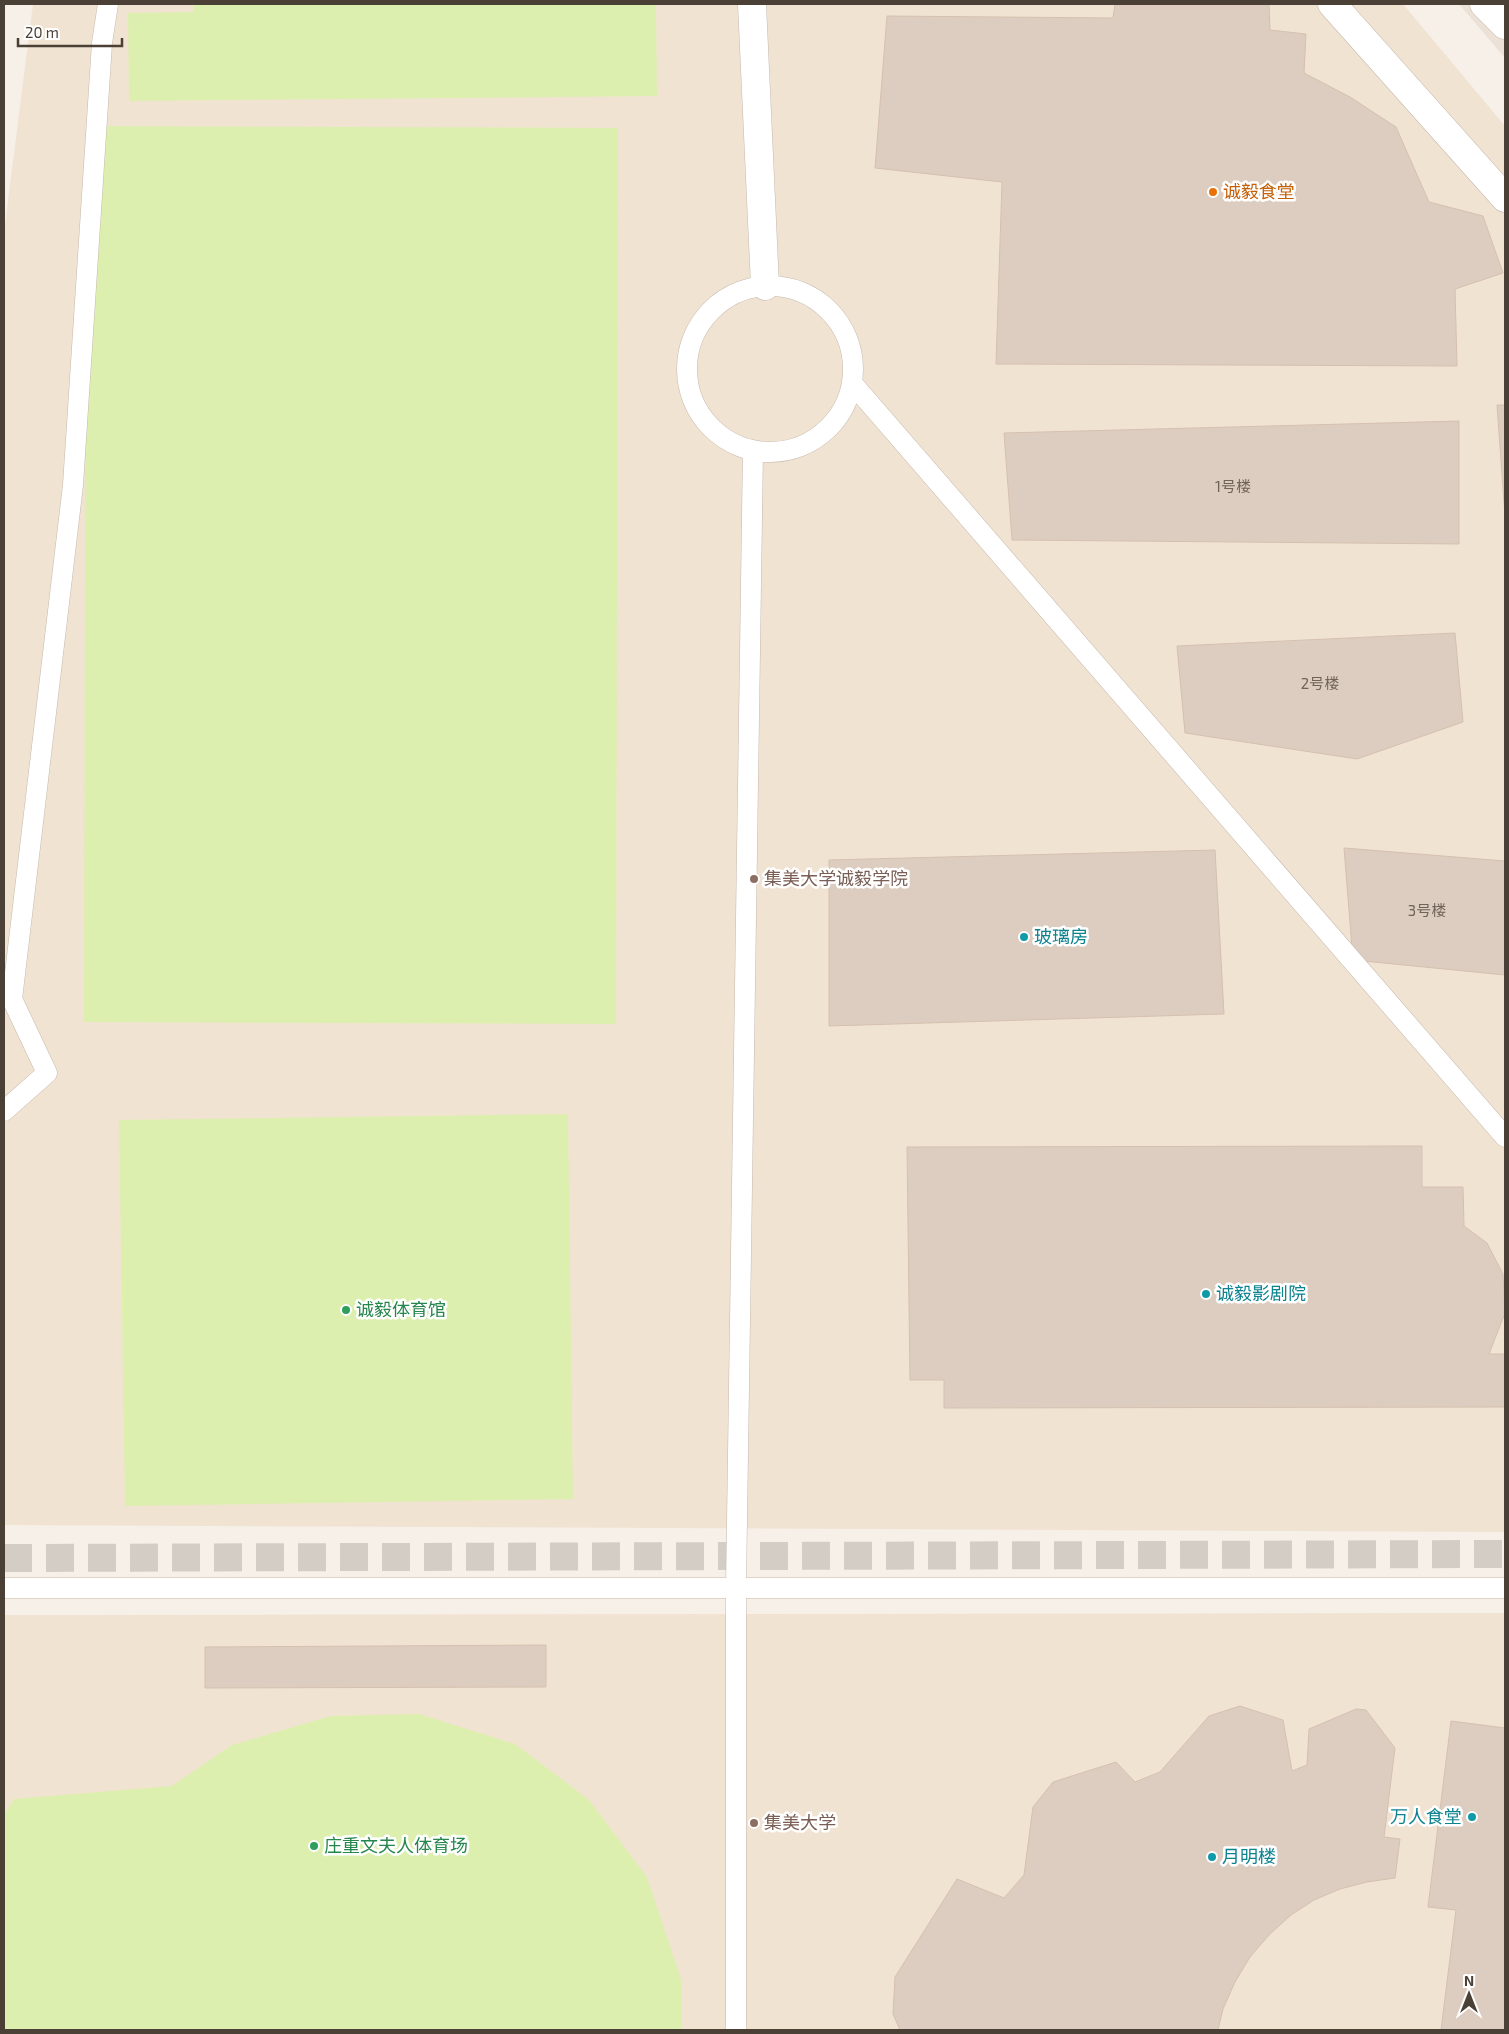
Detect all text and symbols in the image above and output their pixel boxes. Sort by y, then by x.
scale bar [18,15,121,47]
text: 20 m [25,23,59,41]
place label: 诚毅食堂 [1223,180,1295,202]
marker: 诚毅食堂 [1207,186,1219,198]
house number: 1号楼 [1215,477,1251,495]
house number: 2号楼 [1301,674,1339,692]
place label: 集美大学诚毅学院 [764,867,908,889]
marker: 集美大学诚毅学院 [748,873,760,885]
house number: 3号楼 [1408,901,1446,919]
place label: 玻璃房 [1034,925,1088,947]
marker: 玻璃房 [1018,931,1030,943]
place label: 诚毅影剧院 [1216,1282,1306,1304]
marker: 诚毅影剧院 [1200,1288,1212,1300]
place label: 诚毅体育馆 [356,1298,446,1320]
marker: 诚毅体育馆 [340,1304,352,1316]
place label: 万人食堂 [1390,1805,1462,1827]
place label: 集美大学 [764,1811,836,1833]
marker: 万人食堂 [1466,1811,1478,1823]
marker: 集美大学 [748,1817,760,1829]
place label: 庄重文夫人体育场 [324,1834,468,1856]
marker: 庄重文夫人体育场 [308,1840,320,1852]
place label: 月明楼 [1222,1845,1276,1867]
marker: 月明楼 [1206,1851,1218,1863]
north arrow [1444,1969,1494,2019]
text: N [1464,1972,1474,1989]

